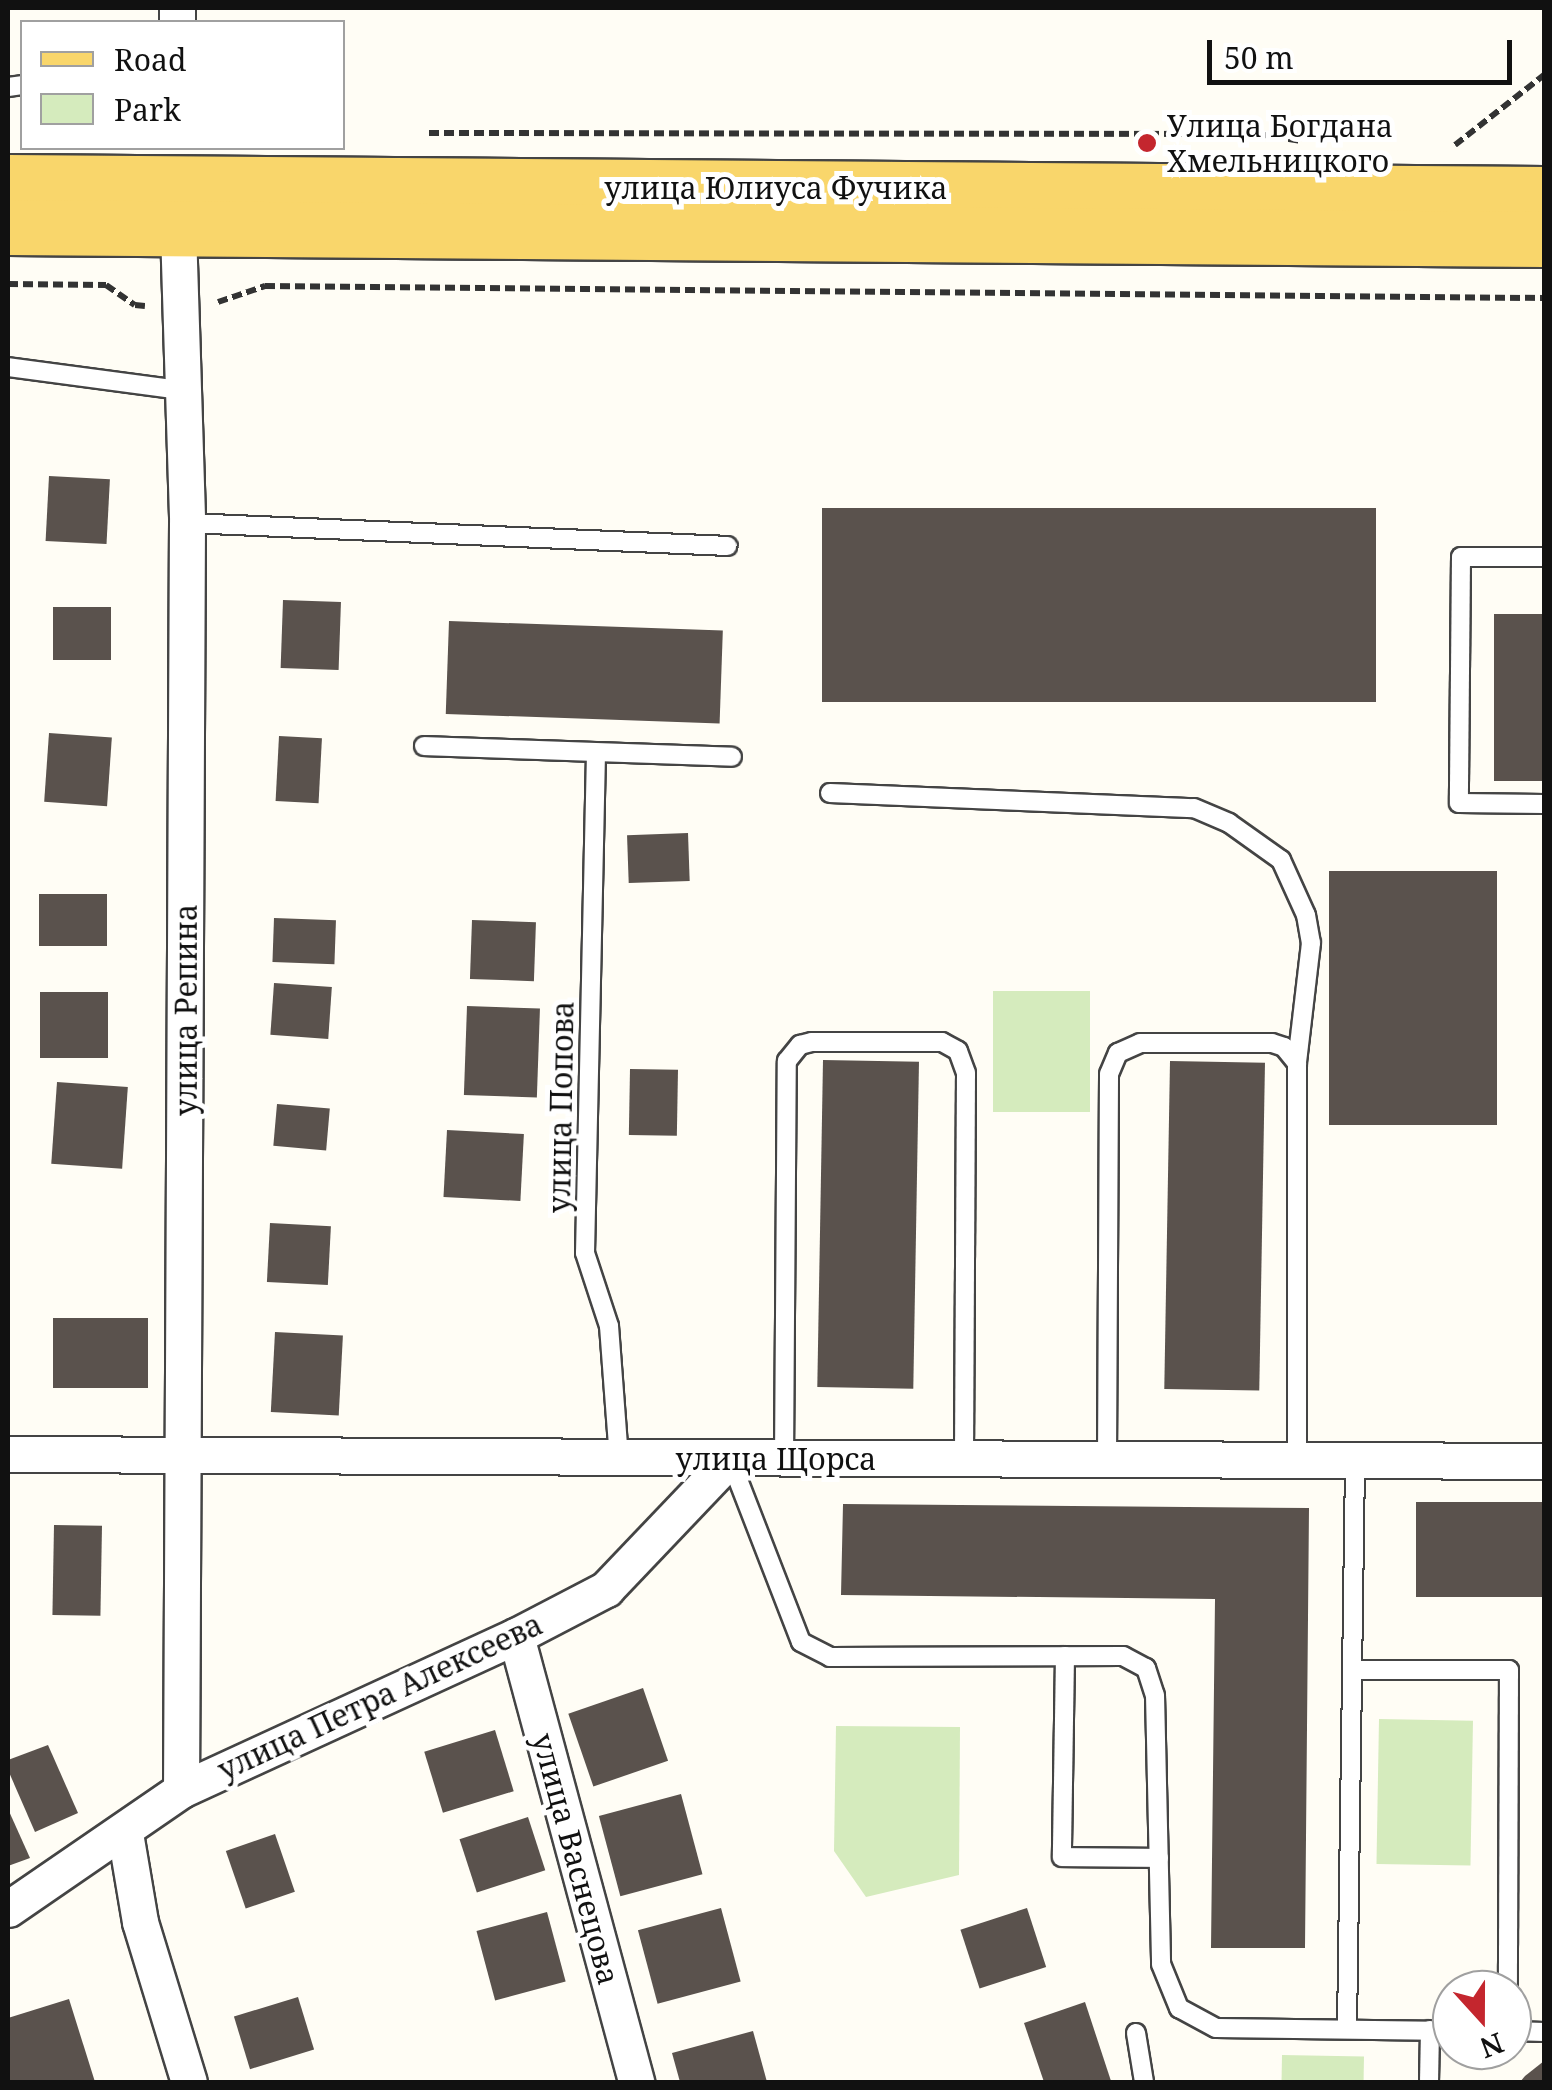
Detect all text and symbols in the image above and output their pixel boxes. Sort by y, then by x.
legend [20,20,345,150]
scale bar [1212,20,1517,82]
text: 50 m [1224,37,1294,78]
text: Road [114,39,186,80]
text: Park [114,89,181,130]
place label: Улица Богдана Хмельницкого [1167,108,1393,178]
marker: Улица Богдана Хмельницкого [1136,132,1158,154]
street label: улица Юлиуса Фучика [604,170,948,206]
street label: улица Репина [168,904,204,1116]
street label: улица Попова [541,1001,581,1213]
street label: улица Щорса [676,1441,876,1477]
street label: улица Петра Алексеева [212,1606,548,1788]
street label: улица Васнецова [525,1729,627,1989]
north arrow [1432,1970,1532,2070]
text: N [1475,2024,1509,2068]

